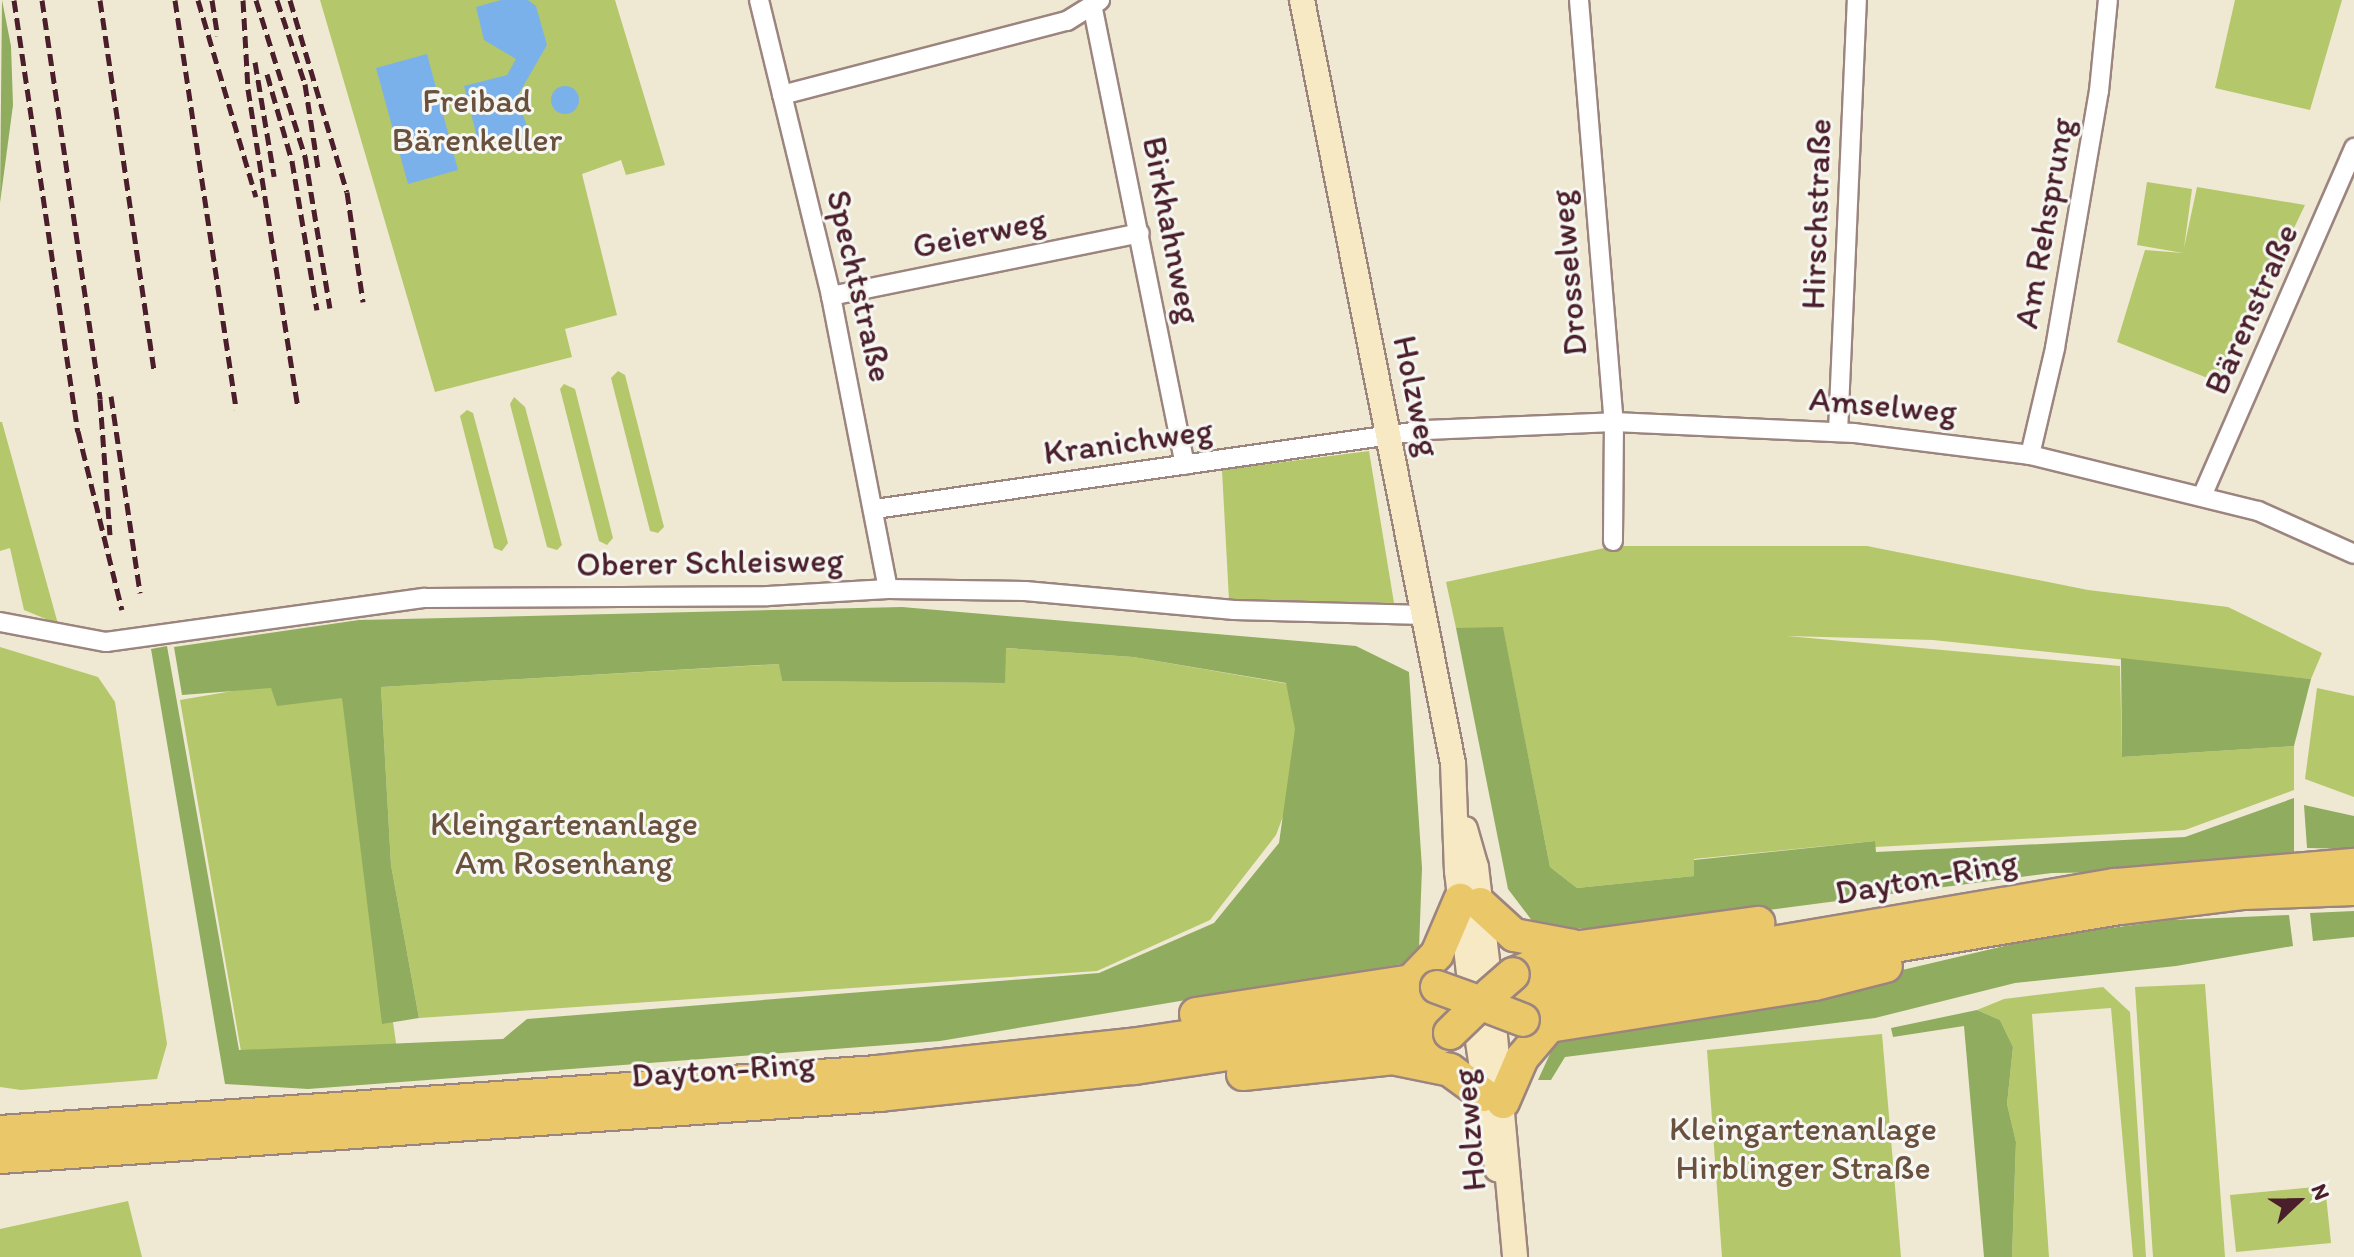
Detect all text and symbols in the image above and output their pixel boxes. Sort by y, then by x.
park label: Freibad Bärenkeller [392,80,562,160]
street label: Am Rehsprung [2005,114,2083,332]
street label: Hirschstraße [1792,118,1840,310]
street label: Birkhahnweg [1134,133,1210,327]
street label: Spechtstraße [818,186,902,386]
street label: Drosselweg [1540,188,1596,358]
street label: Geierweg [909,199,1049,267]
street label: Bärenstraße [2195,217,2307,401]
street label: Holzweg [1384,332,1450,460]
street label: Amselweg [1808,378,1958,432]
street label: Kranichweg [1041,409,1215,473]
street label: Oberer Schleisweg [576,539,844,585]
park label: Kleingartenanlage Am Rosenhang [430,803,698,882]
street label: Dayton-Ring [1832,841,2020,913]
street label: Dayton-Ring [630,1042,816,1096]
street label: Holzweg [1443,1067,1495,1193]
park label: Kleingartenanlage Hirblinger Straße [1669,1108,1937,1188]
north arrow [2258,1161,2338,1241]
text: N [2305,1180,2336,1204]

